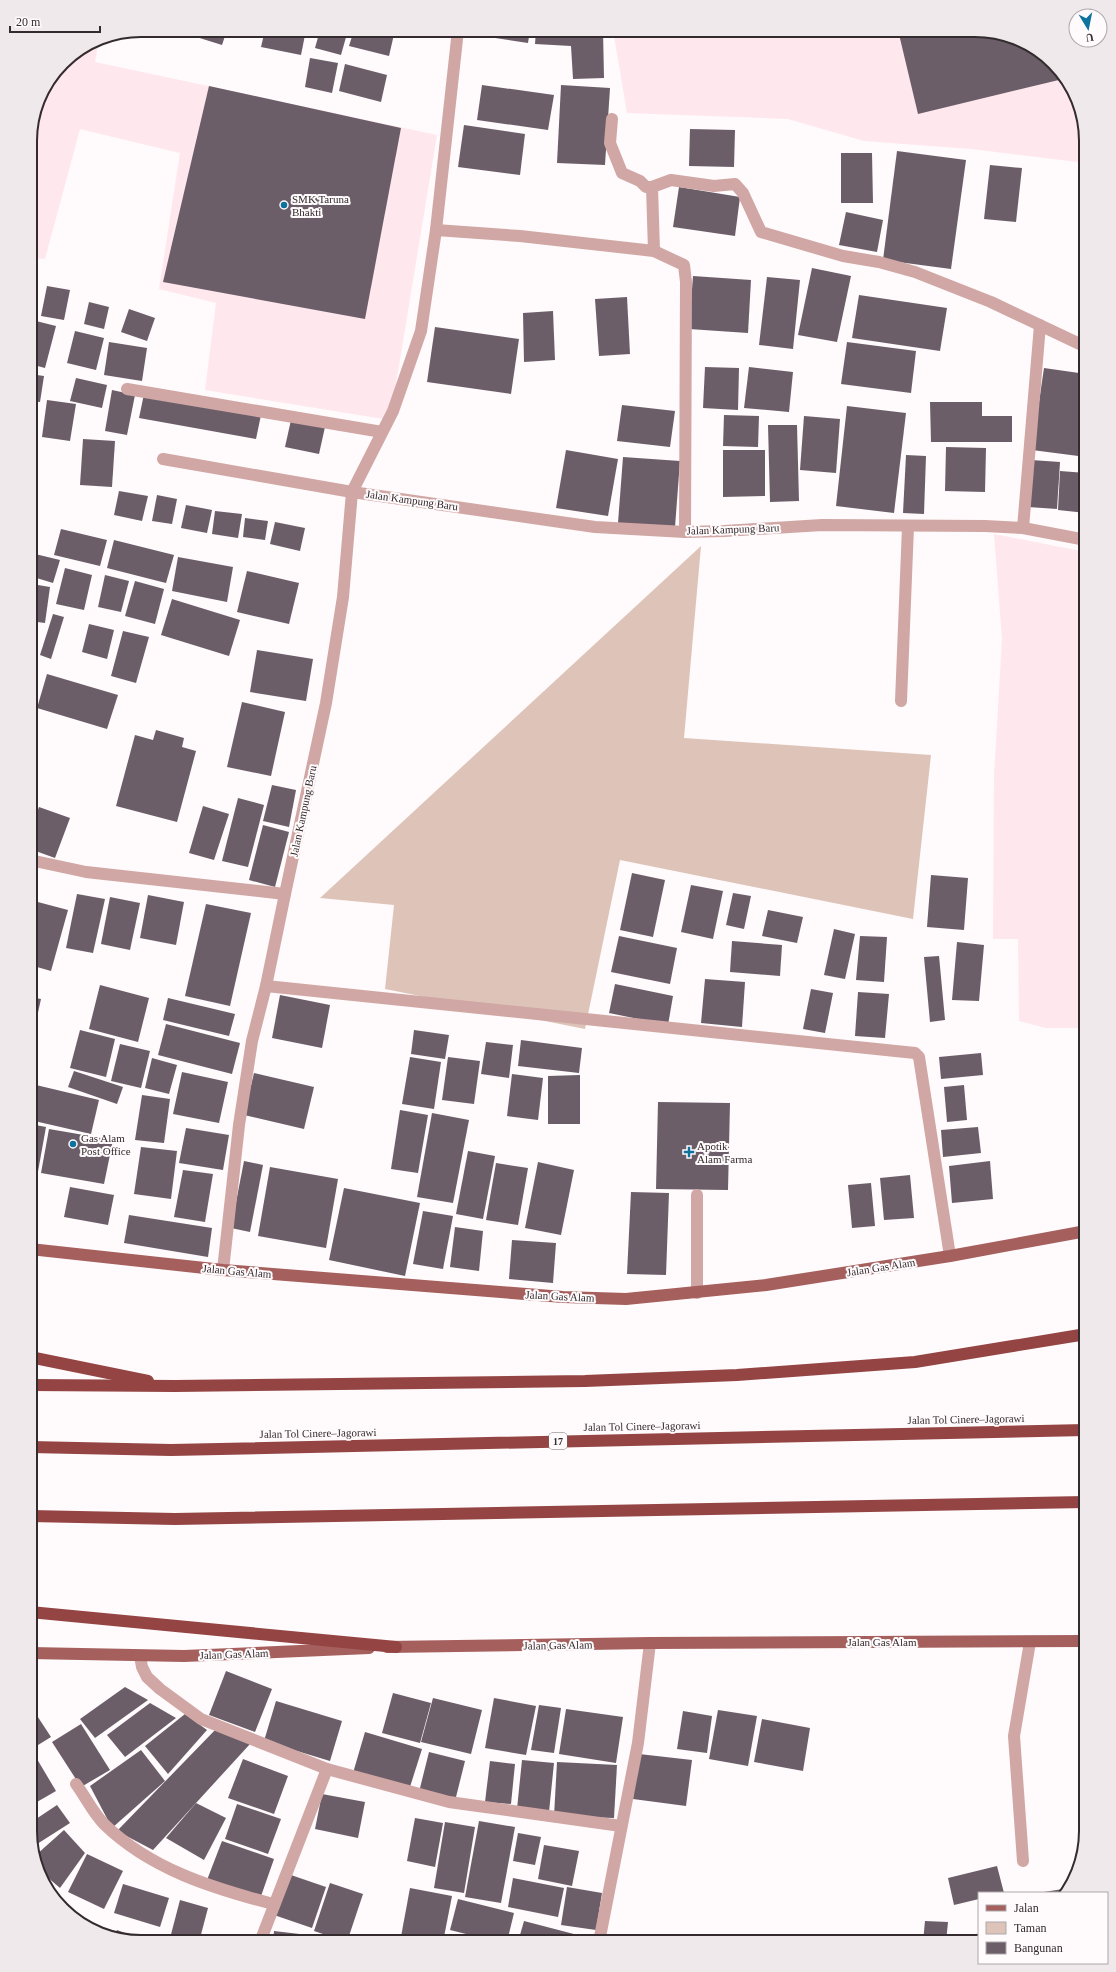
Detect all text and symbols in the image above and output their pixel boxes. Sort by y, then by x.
scale bar [10,8,100,34]
north arrow [1068,8,1108,48]
text: 20 m [16,15,41,29]
text: U [1085,31,1095,44]
place label: SMK Taruna Bhakti [292,193,349,218]
marker: SMK Taruna Bhakti [279,200,289,210]
street label: Jalan Kampung Baru [365,488,459,512]
street label: Jalan Kampung Baru [686,521,780,537]
street label: Jalan Kampung Baru [287,764,319,858]
place label: Gas Alam Post Office [81,1132,131,1157]
marker: Gas Alam Post Office [68,1139,78,1149]
place label: Apotik Alam Farma [697,1140,752,1165]
marker: Apotik Alam Farma [684,1147,694,1157]
street label: Jalan Gas Alam [846,1256,916,1278]
street label: Jalan Gas Alam [202,1262,272,1280]
street label: Jalan Gas Alam [525,1288,595,1304]
street label: Jalan Tol Cinere–Jagorawi [907,1412,1025,1426]
street label: Jalan Tol Cinere–Jagorawi [583,1419,701,1433]
street label: Jalan Tol Cinere–Jagorawi [259,1426,377,1440]
road number: 17 [549,1433,567,1449]
street label: Jalan Gas Alam [847,1636,917,1648]
street label: Jalan Gas Alam [523,1638,593,1652]
street label: Jalan Gas Alam [199,1647,269,1661]
legend [978,1892,1108,1964]
text: Jalan [1014,1901,1039,1915]
text: Taman [1014,1921,1046,1935]
text: Bangunan [1014,1941,1063,1955]

